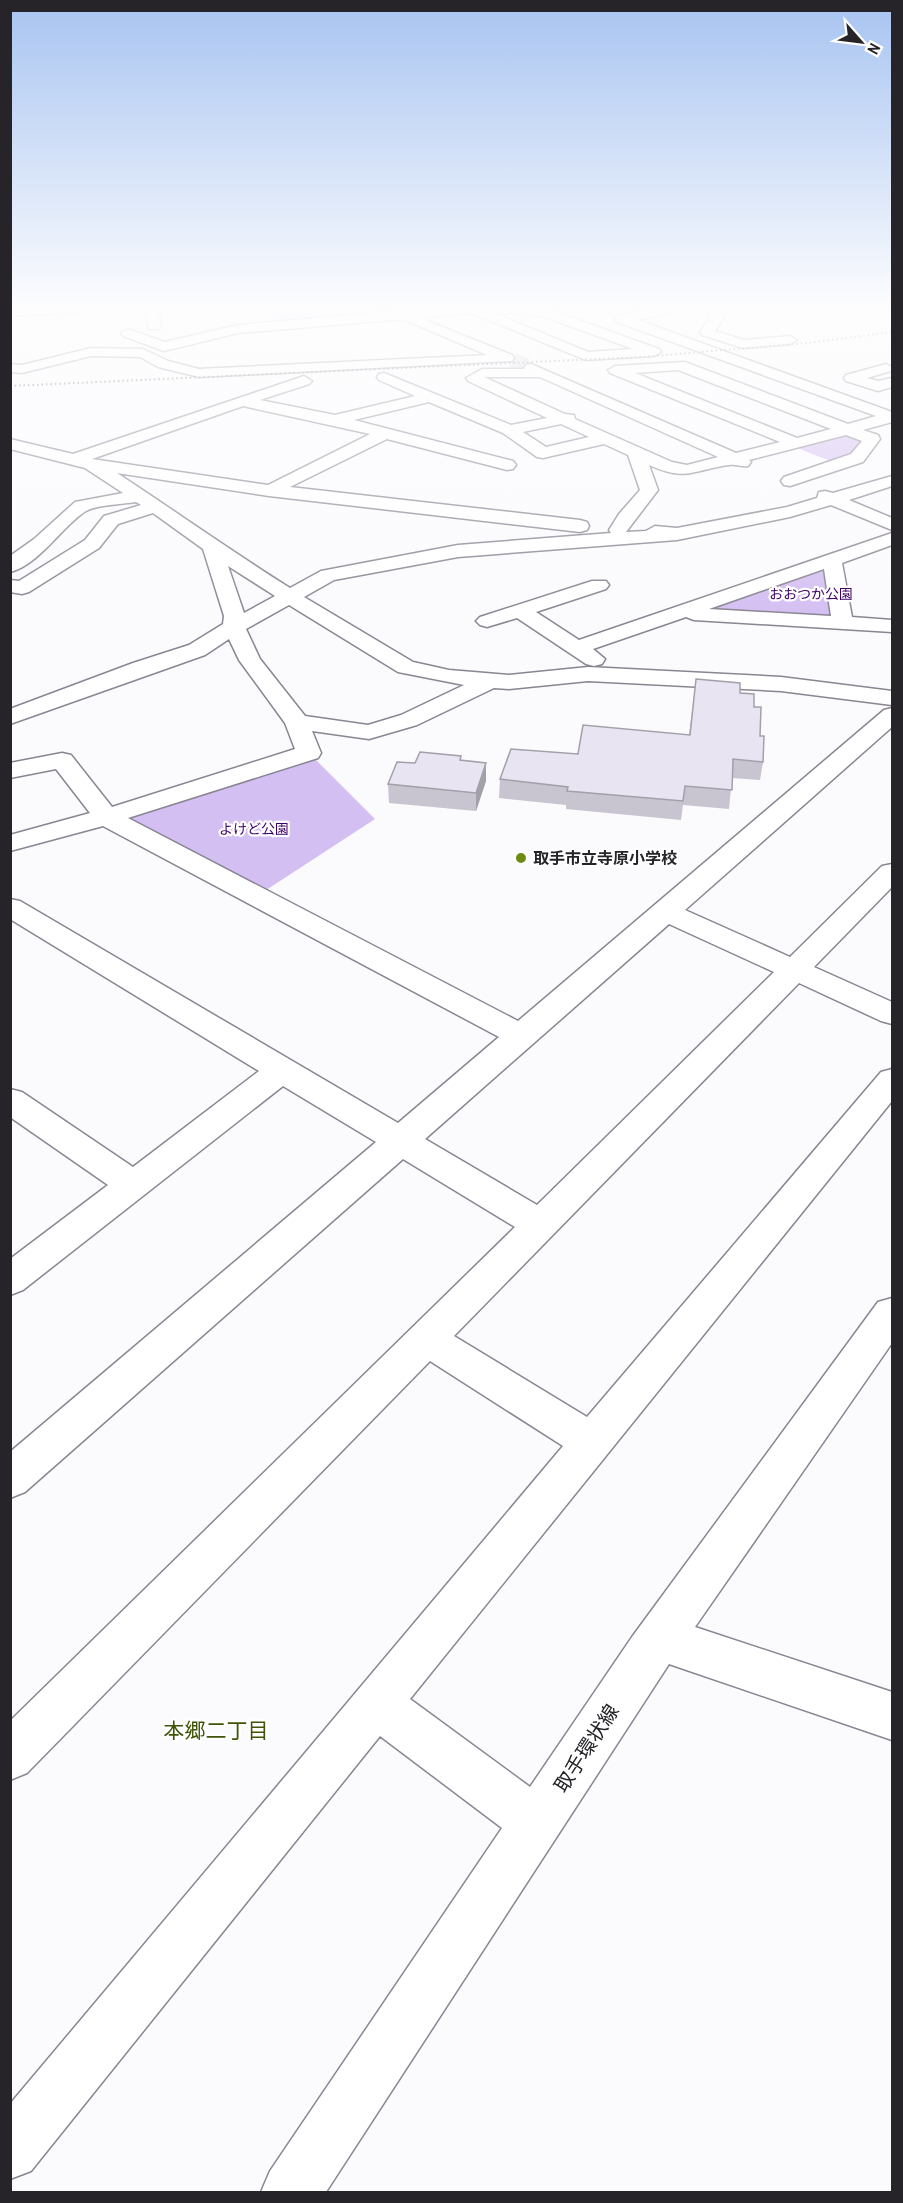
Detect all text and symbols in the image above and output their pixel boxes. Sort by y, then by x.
north arrow [831,12,891,72]
text: N [862,40,886,58]
park label: おおつか公園 [769,585,853,603]
park label: よけど公園 [219,820,289,838]
place label: 取手市立寺原小学校 [533,847,677,869]
marker: 取手市立寺原小学校 [514,851,528,865]
street label: 取手環状線 [547,1699,625,1797]
district label: 本郷二丁目 [164,1716,269,1745]

